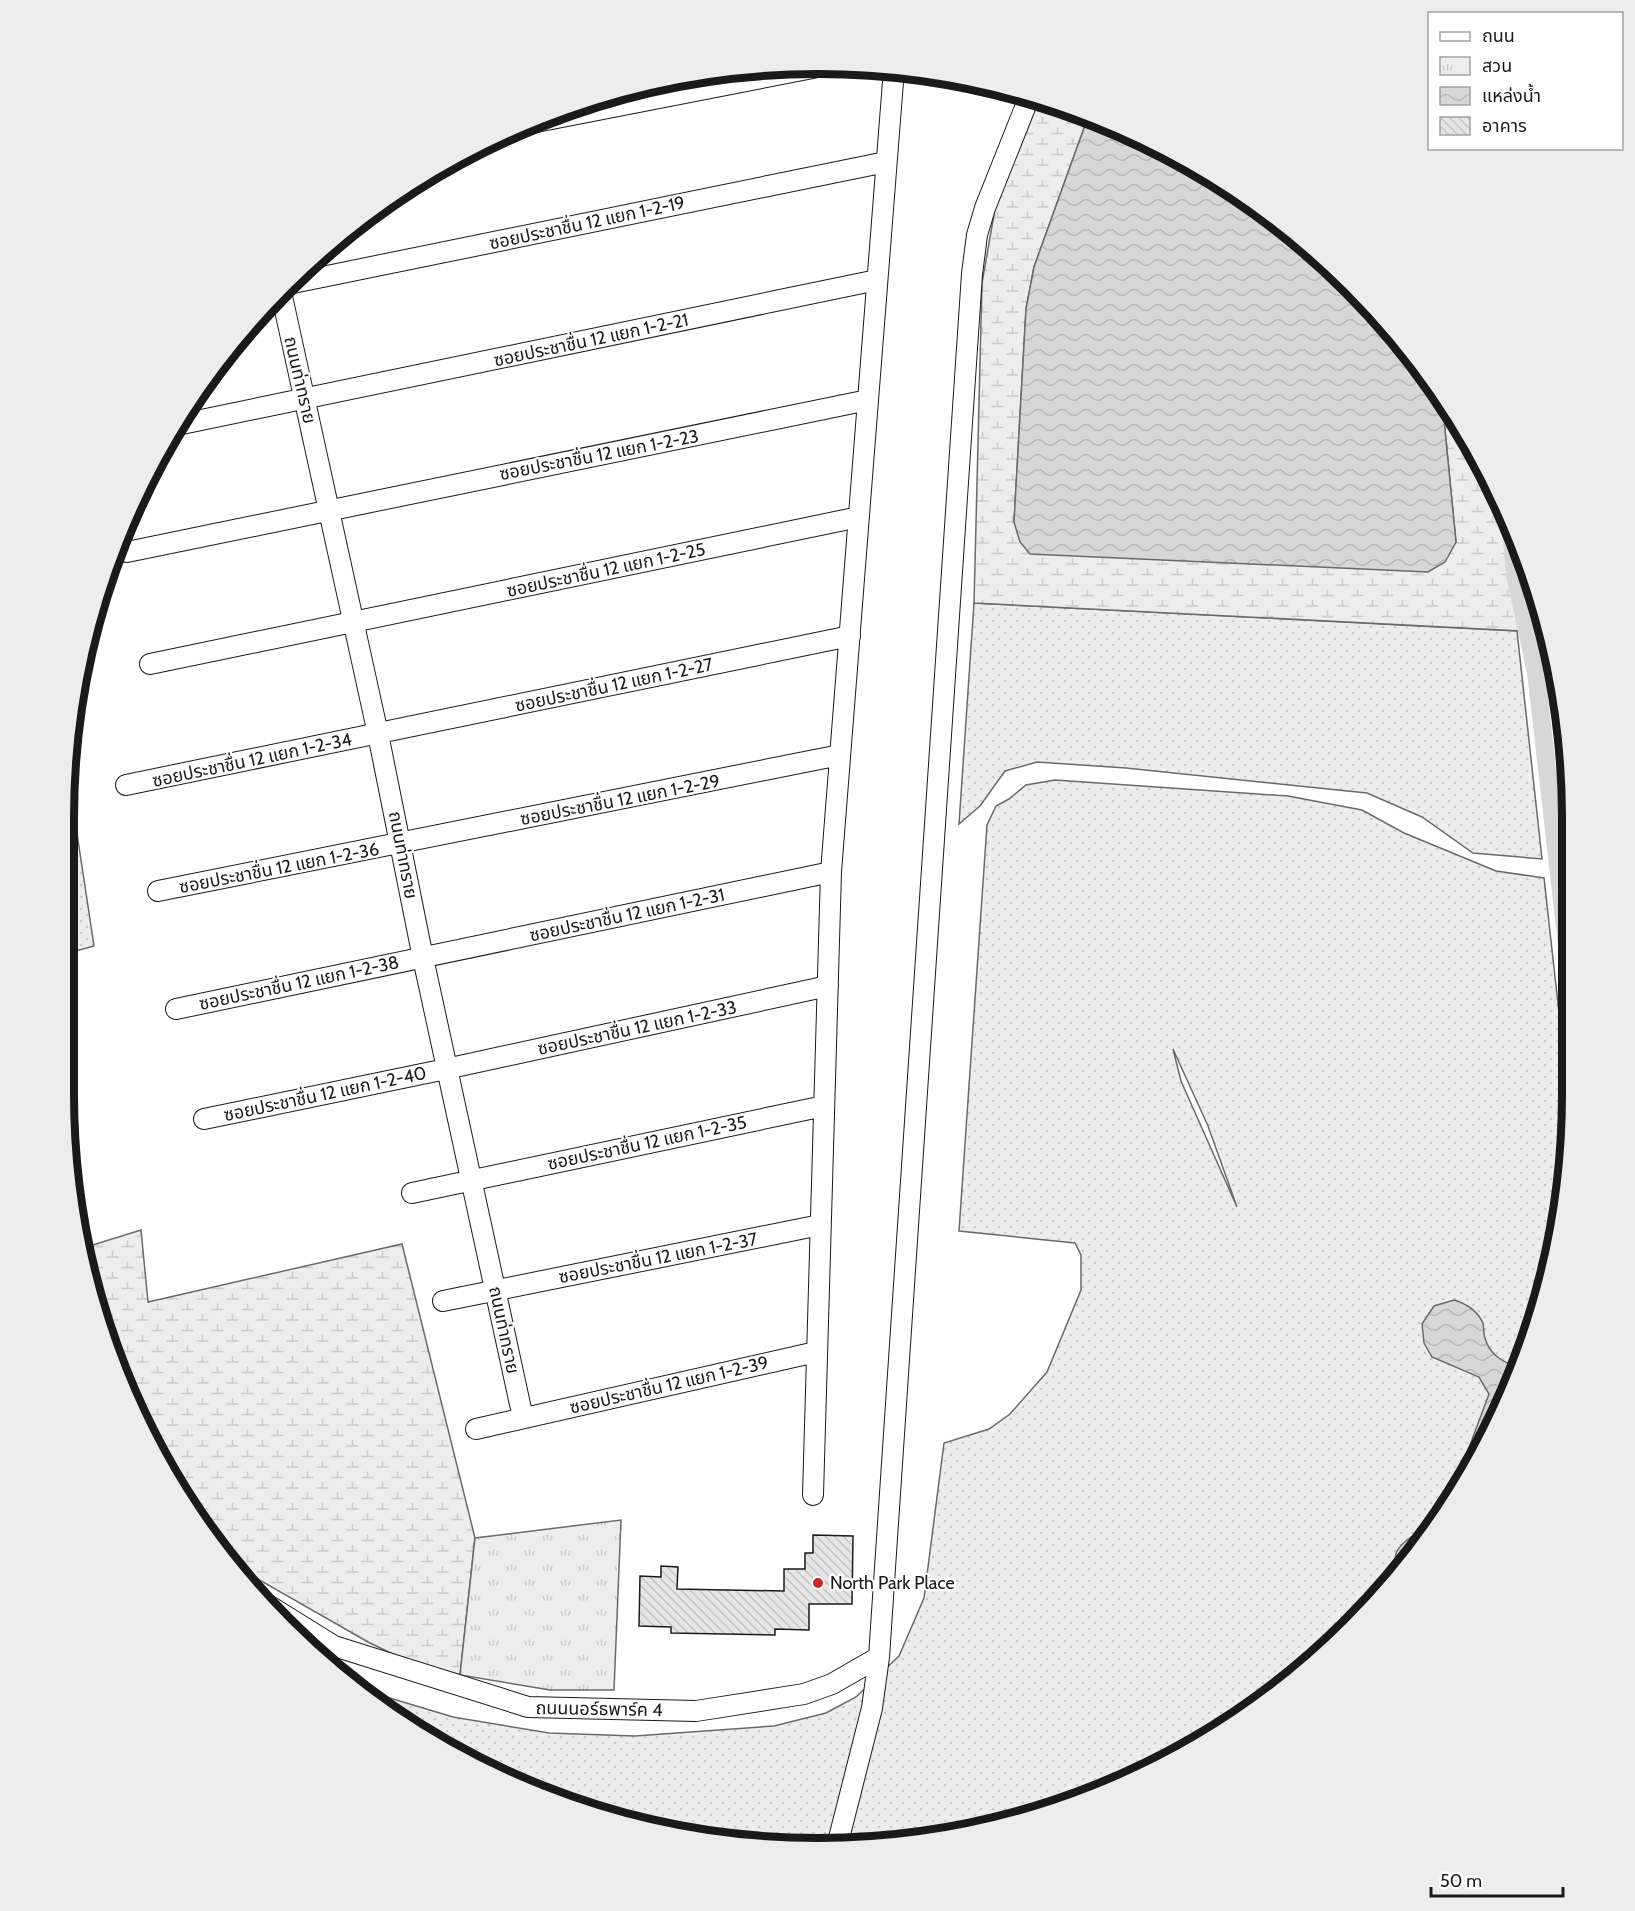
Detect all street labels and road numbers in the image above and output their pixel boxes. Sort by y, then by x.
street label: ซอยประชาชื่น 12 แยก 1-2-19 [487,190,687,254]
street label: ซอยประชาชื่น 12 แยก 1-2-21 [491,307,690,371]
street label: ถนนท่าทราย [279,334,321,426]
street label: ซอยประชาชื่น 12 แยก 1-2-23 [497,423,700,485]
street label: ซอยประชาชื่น 12 แยก 1-2-25 [504,536,707,602]
street label: ซอยประชาชื่น 12 แยก 1-2-27 [513,651,715,717]
street label: ซอยประชาชื่น 12 แยก 1-2-34 [150,726,354,792]
street label: ซอยประชาชื่น 12 แยก 1-2-29 [518,768,722,830]
street label: ถนนท่าทราย [384,809,422,901]
street label: ซอยประชาชื่น 12 แยก 1-2-36 [177,836,381,898]
street label: ซอยประชาชื่น 12 แยก 1-2-31 [527,882,727,946]
street label: ซอยประชาชื่น 12 แยก 1-2-38 [197,949,401,1015]
street label: ซอยประชาชื่น 12 แยก 1-2-33 [535,994,738,1060]
street label: ซอยประชาชื่น 12 แยก 1-2-40 [221,1060,428,1126]
street label: ซอยประชาชื่น 12 แยก 1-2-35 [545,1109,748,1175]
street label: ซอยประชาชื่น 12 แยก 1-2-37 [556,1226,759,1288]
street label: ถนนท่าทราย [484,1284,524,1376]
street label: ซอยประชาชื่น 12 แยก 1-2-39 [567,1350,771,1419]
street label: ถนนนอร์ธพาร์ค 4 [535,1697,663,1721]

